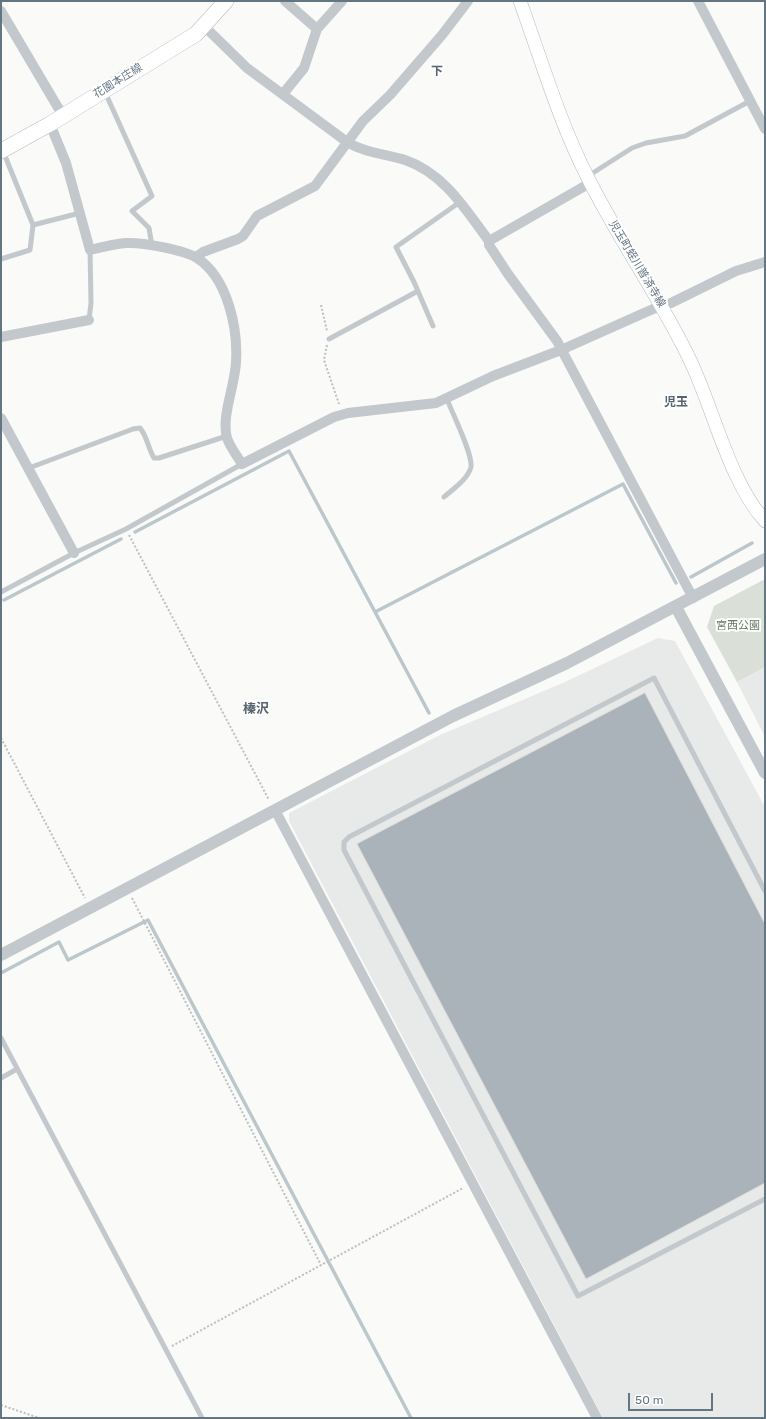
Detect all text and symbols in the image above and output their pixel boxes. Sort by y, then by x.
street label: 花園本庄線 [91,61,145,101]
district label: 下 [431,65,443,79]
street label: 児玉町蛭川普済寺線 [606,218,668,310]
district label: 児玉 [664,396,688,410]
park label: 宮西公園 [716,619,760,633]
district label: 榛沢 [243,701,269,717]
scale bar [630,1385,715,1411]
text: 50 m [635,1393,663,1407]

